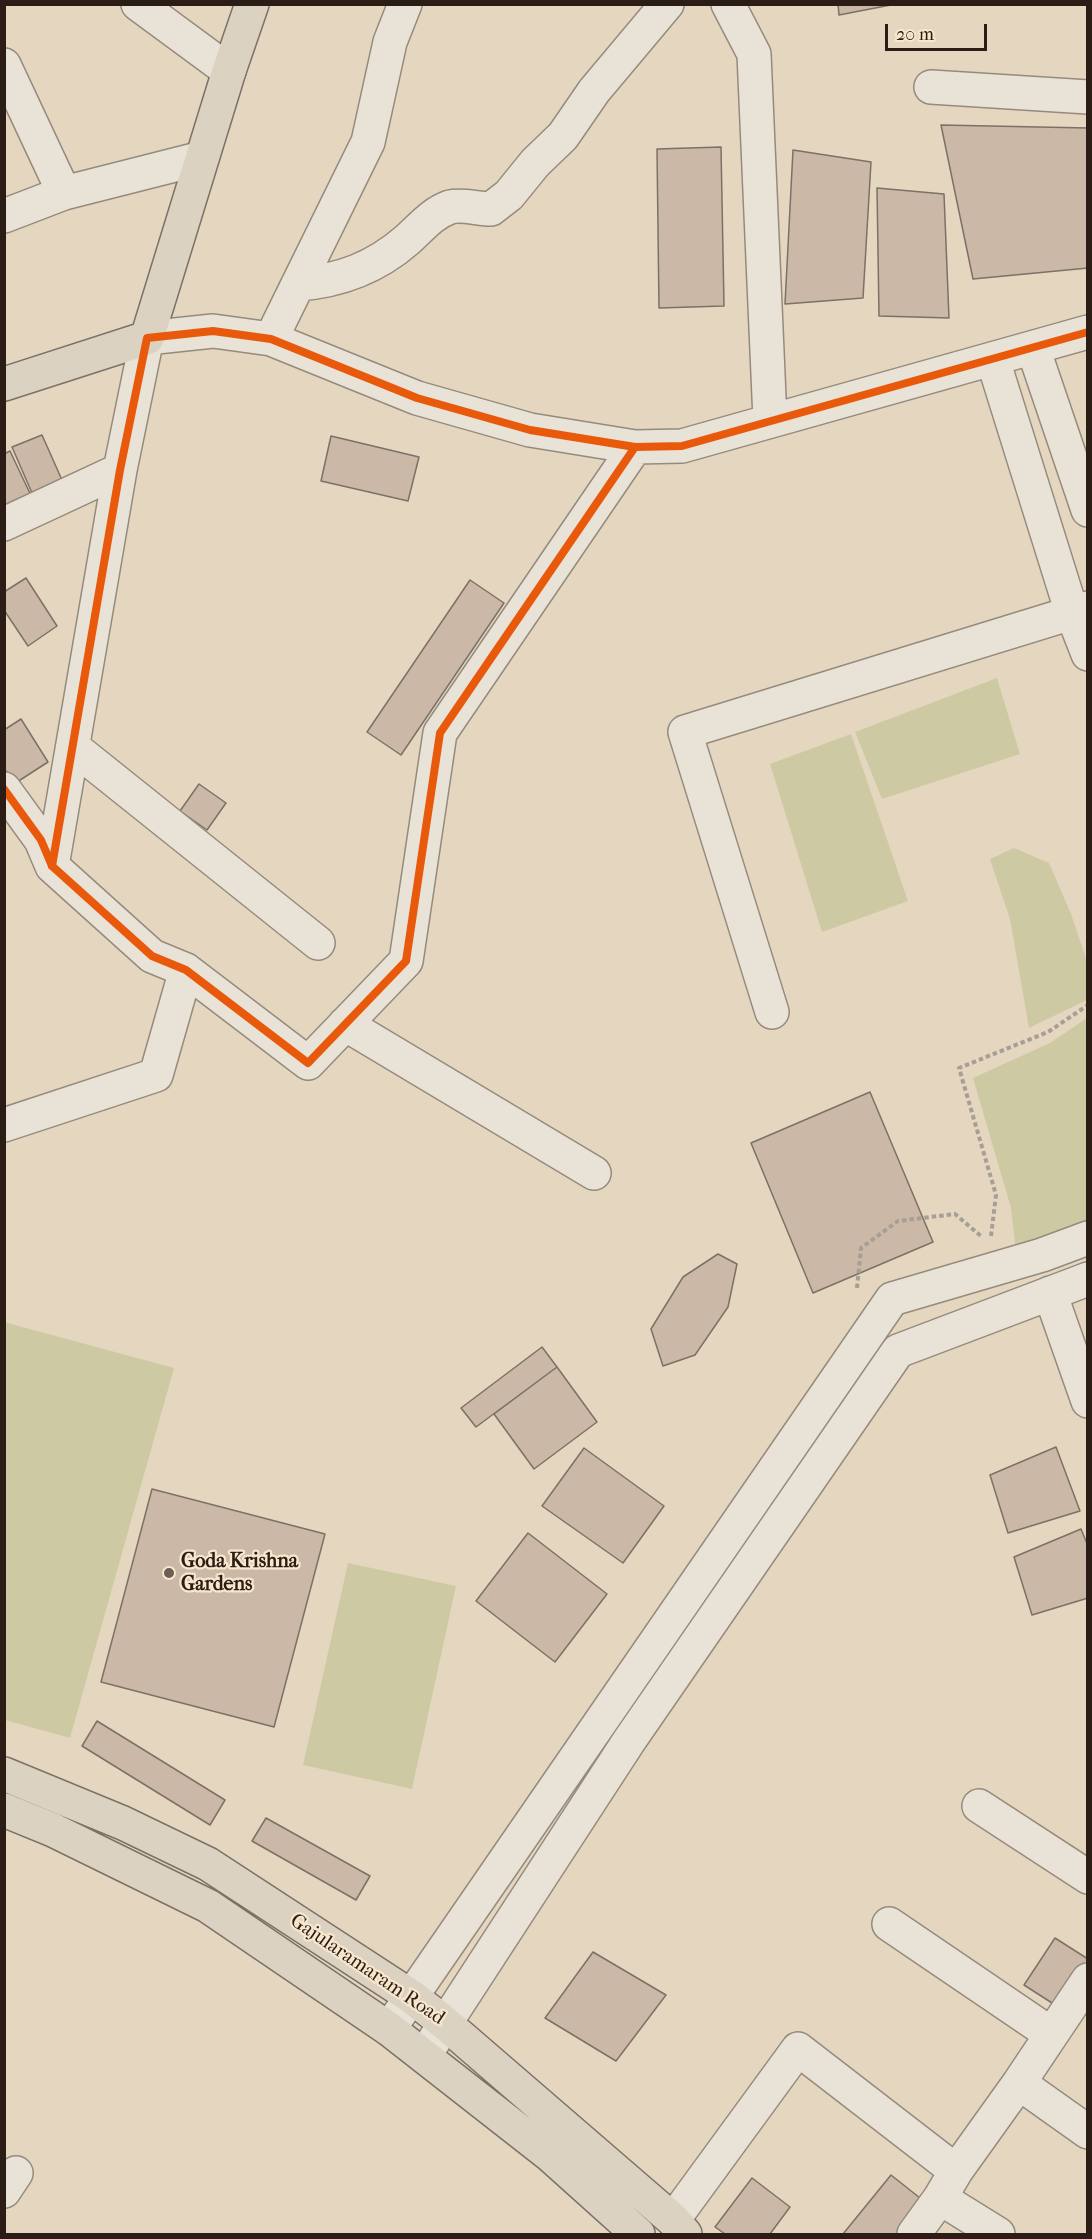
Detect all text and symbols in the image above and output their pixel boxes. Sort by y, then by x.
scale bar [888,12,990,50]
text: 20 m [896,24,934,45]
place label: Goda Krishna Gardens [181,1550,298,1597]
marker: Goda Krishna Gardens [162,1566,176,1580]
street label: Gajularamaram Road [285,1909,449,2031]

